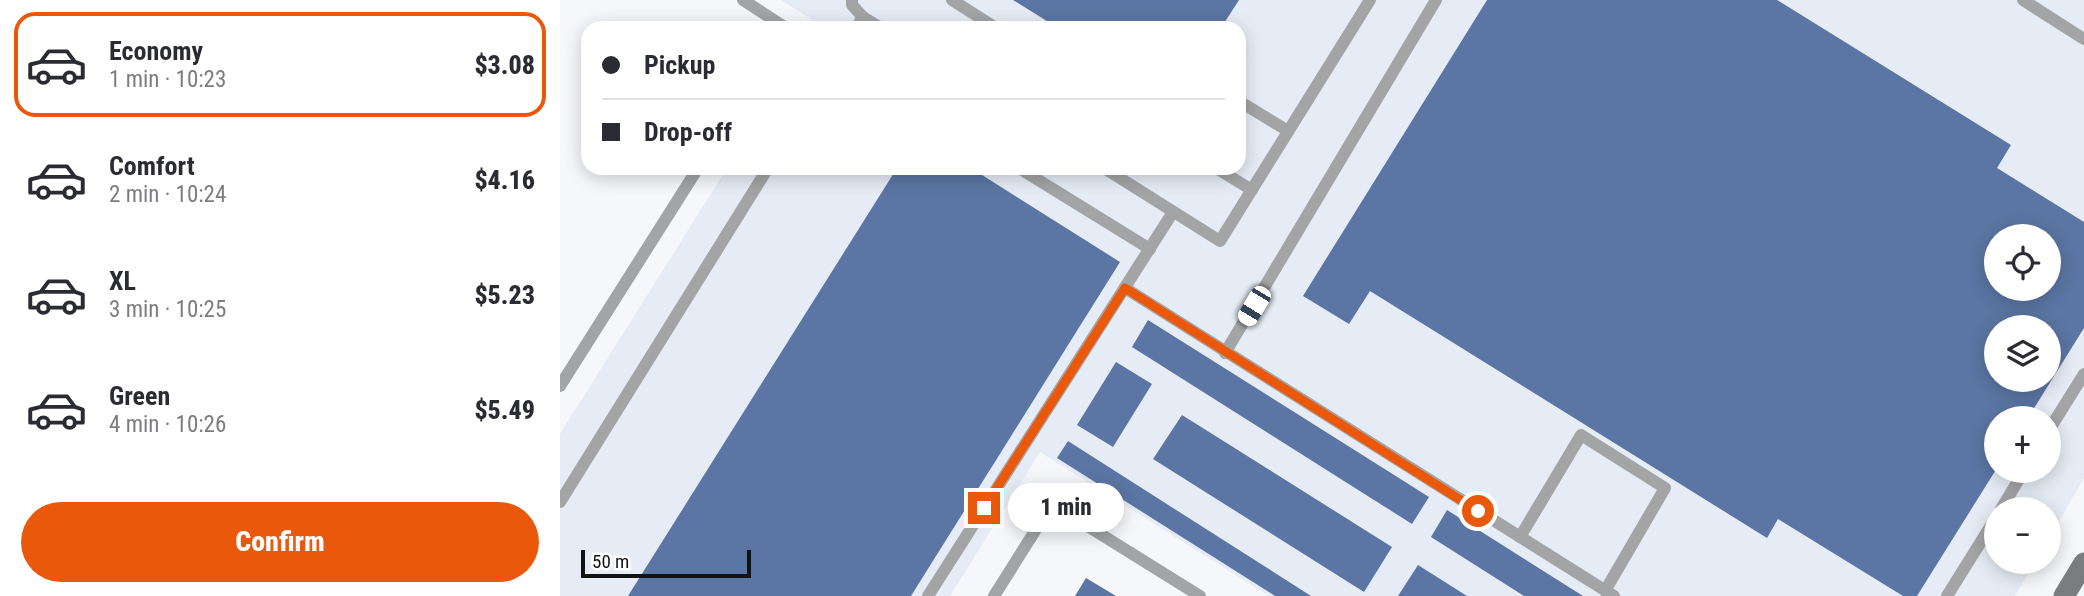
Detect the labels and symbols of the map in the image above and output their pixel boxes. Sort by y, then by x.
car [1235,283,1274,329]
callout: 1 min [1008,484,1124,532]
route end [968,492,1000,524]
route start [1462,495,1494,527]
scale bar [581,547,751,579]

